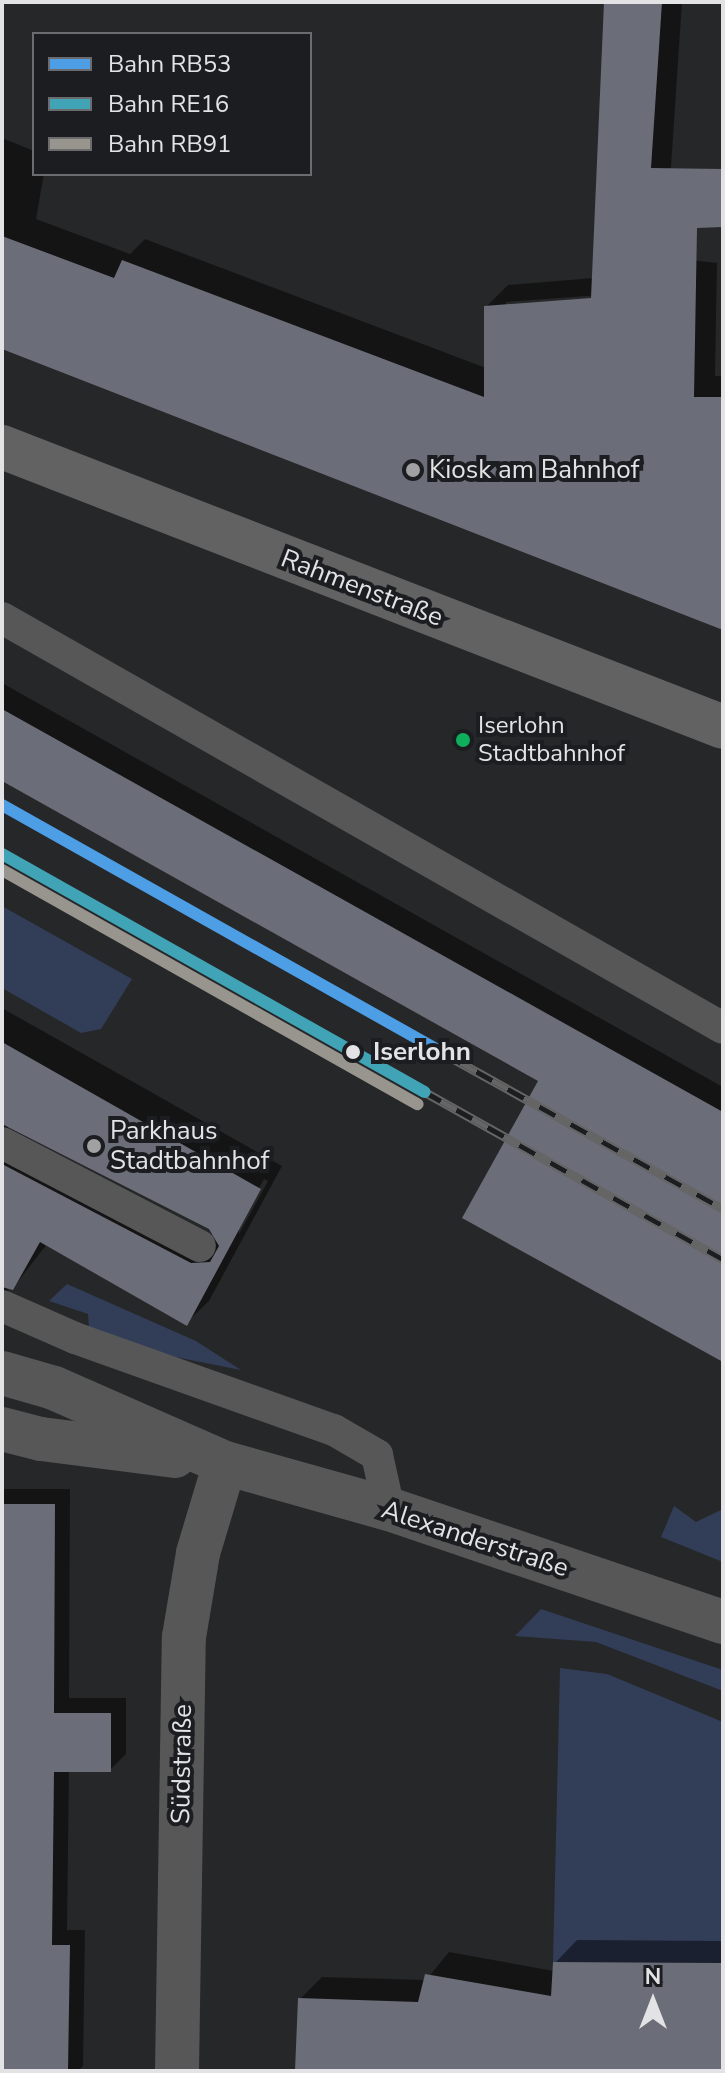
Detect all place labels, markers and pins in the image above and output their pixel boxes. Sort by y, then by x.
place label: Kiosk am Bahnhof [429,454,639,486]
marker: Kiosk am Bahnhof [404,461,422,479]
place label: Iserlohn Stadtbahnhof [478,712,625,768]
marker: Iserlohn Stadtbahnhof [455,732,471,748]
place label: Iserlohn [373,1036,471,1068]
marker: Iserlohn [340,1039,366,1065]
place label: Parkhaus Stadtbahnhof [110,1115,269,1176]
marker: Parkhaus Stadtbahnhof [85,1137,103,1155]

